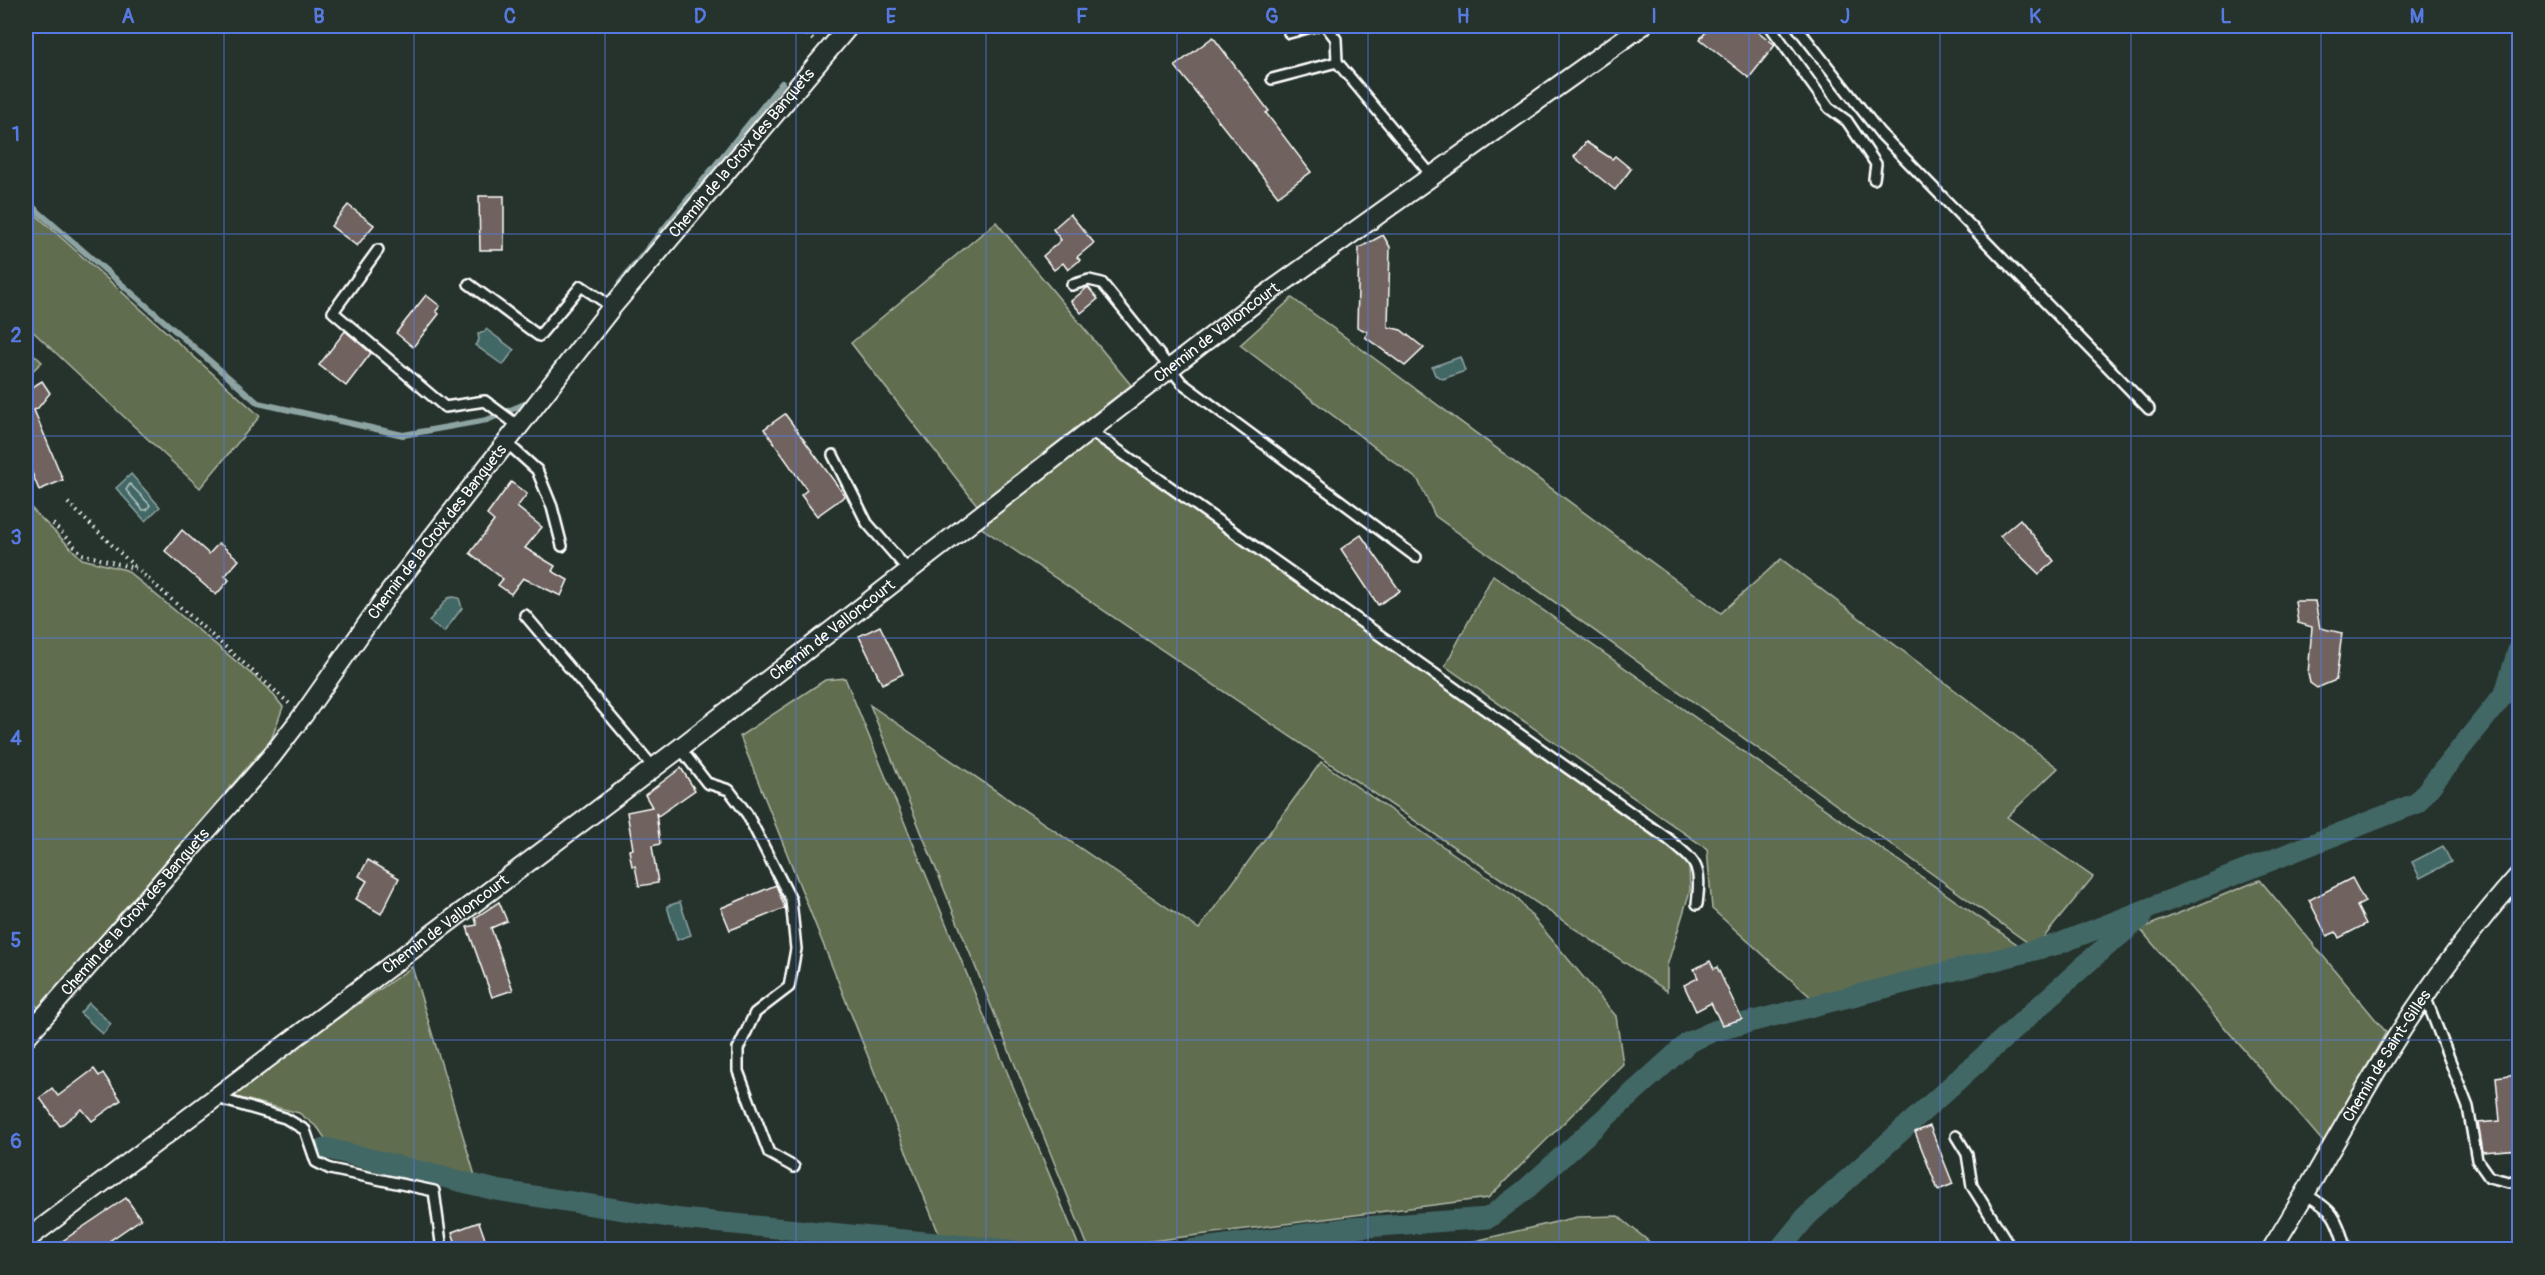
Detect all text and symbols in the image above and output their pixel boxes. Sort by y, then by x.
text: A [122,4,135,29]
text: B [313,4,325,29]
text: C [504,4,516,29]
text: D [694,4,707,29]
text: E [886,4,897,29]
text: F [1076,4,1088,29]
text: G [1265,4,1279,29]
text: H [1457,4,1470,29]
text: I [1651,4,1657,29]
text: J [1840,4,1850,29]
text: K [2029,4,2041,29]
text: L [2220,4,2232,29]
text: M [2410,4,2424,29]
street label: Chemin de la Croix des Banquets [665,64,819,242]
text: 1 [12,122,20,147]
street label: Chemin de Valloncourt [1150,278,1284,387]
text: 2 [10,323,22,348]
street label: Chemin de la Croix des Banquets [364,440,511,623]
text: 3 [10,525,22,550]
street label: Chemin de Valloncourt [766,575,899,685]
text: 4 [10,726,22,751]
street label: Chemin de la Croix des Banquets [57,824,214,1000]
street label: Chemin de Valloncourt [378,870,513,978]
text: 5 [11,928,22,953]
street label: Chemin de Saint-Gilles [2338,986,2435,1126]
text: 6 [10,1129,22,1154]

